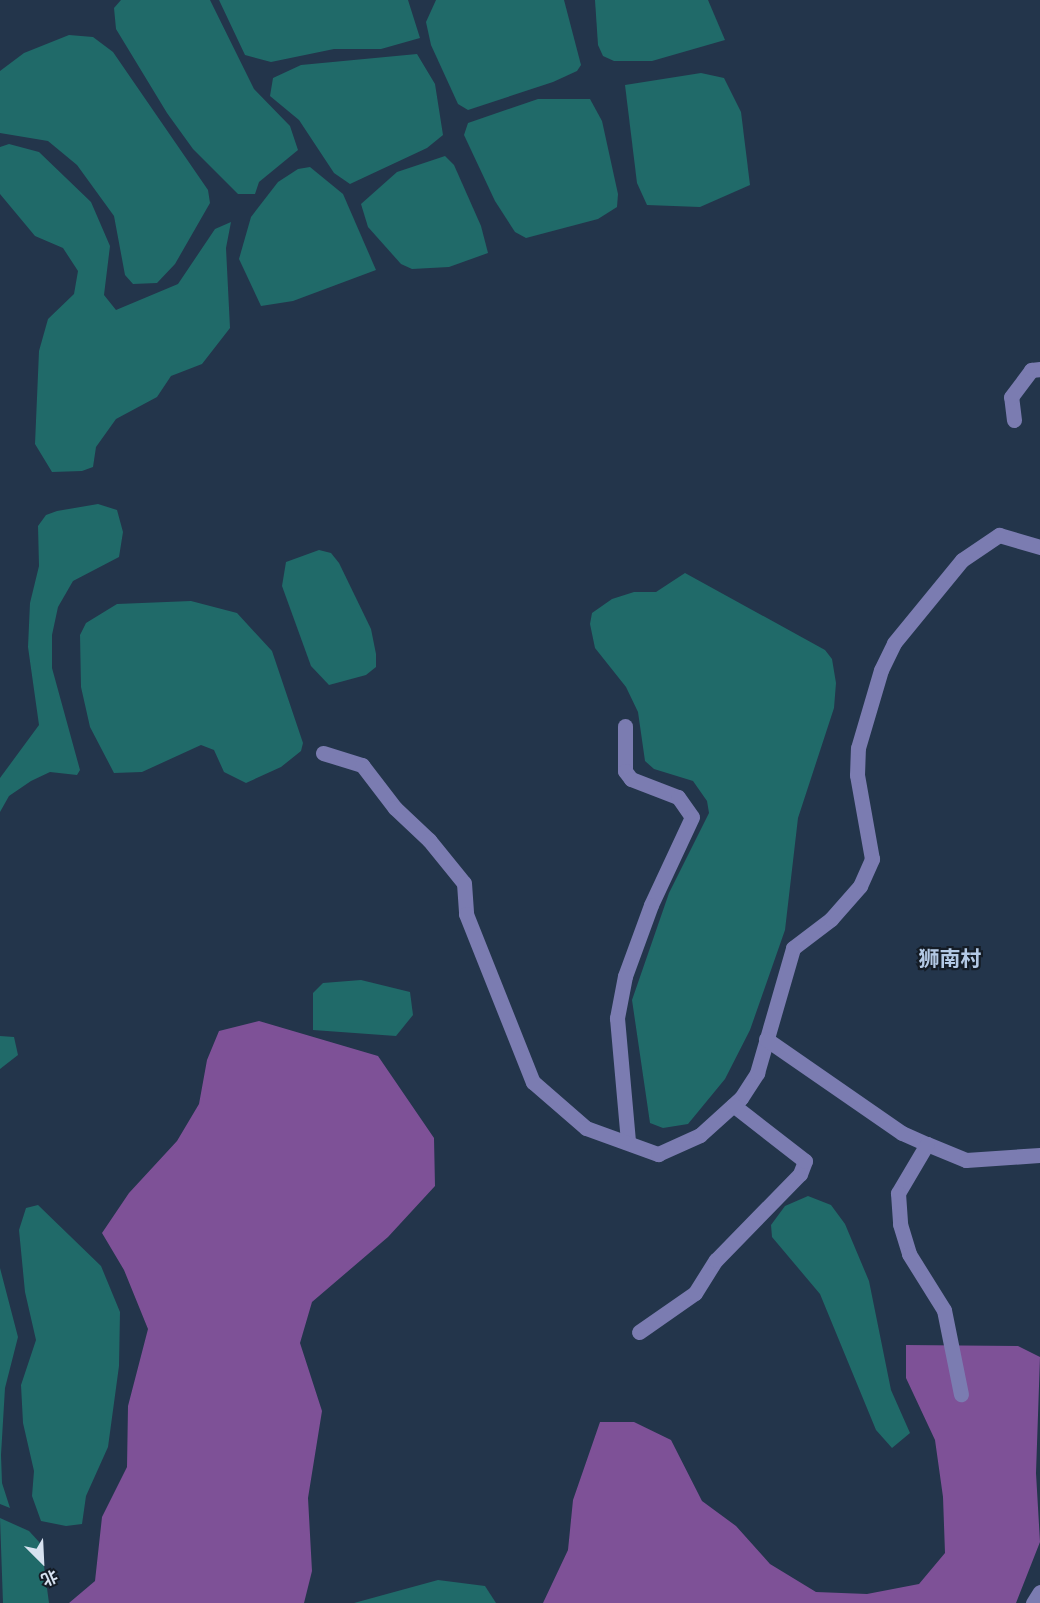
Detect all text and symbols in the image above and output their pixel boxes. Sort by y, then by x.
district label: 狮南村 [919,946,981,972]
north arrow [12,1531,72,1591]
text: 北 [38,1566,61,1590]

